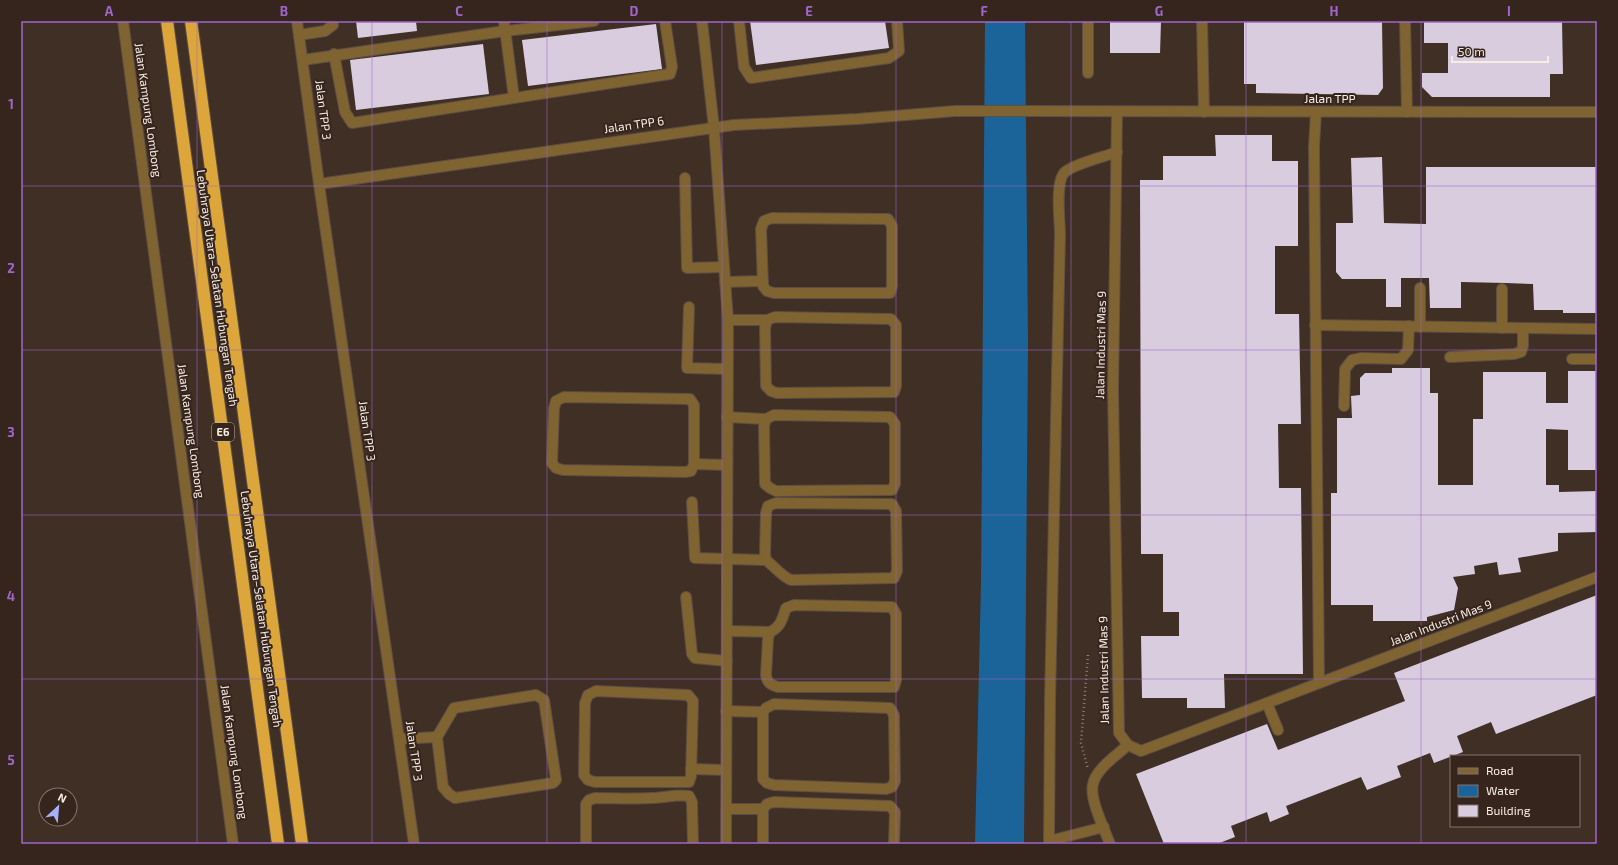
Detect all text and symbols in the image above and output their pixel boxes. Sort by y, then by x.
text: A [105,3,114,19]
text: B [280,3,288,19]
text: C [455,3,463,19]
text: D [630,3,639,19]
text: E [805,3,813,19]
text: F [980,3,988,19]
text: G [1155,3,1163,19]
text: H [1330,3,1339,19]
text: I [1507,3,1511,19]
scale bar [1452,38,1548,64]
street label: Jalan Kampung Lombong [133,42,165,178]
text: 50 m [1458,44,1485,58]
street label: Jalan TPP 3 [313,79,335,141]
street label: Jalan TPP [1304,91,1356,105]
text: 1 [8,96,14,112]
street label: Jalan TPP 6 [603,113,665,135]
street label: Lebuhraya Utara–Selatan Hubungan Tengah [194,168,242,407]
text: 2 [7,260,15,276]
street label: Jalan Industri Mas 9 [1092,291,1108,399]
street label: Jalan Kampung Lombong [176,363,208,499]
street label: Jalan TPP 3 [357,400,379,462]
road number: E6 [212,423,234,441]
text: 3 [7,424,15,440]
street label: Lebuhraya Utara–Selatan Hubungan Tengah [238,489,286,728]
text: 4 [7,588,15,604]
street label: Jalan Industri Mas 9 [1388,596,1494,648]
street label: Jalan Industri Mas 9 [1095,616,1111,724]
street label: Jalan Kampung Lombong [219,684,251,820]
street label: Jalan TPP 3 [404,720,426,782]
text: 5 [7,752,15,768]
legend [1450,755,1580,827]
text: Road [1486,763,1514,777]
text: Water [1486,783,1520,797]
north arrow [38,787,78,827]
text: N [56,790,69,805]
text: Building [1486,803,1531,817]

